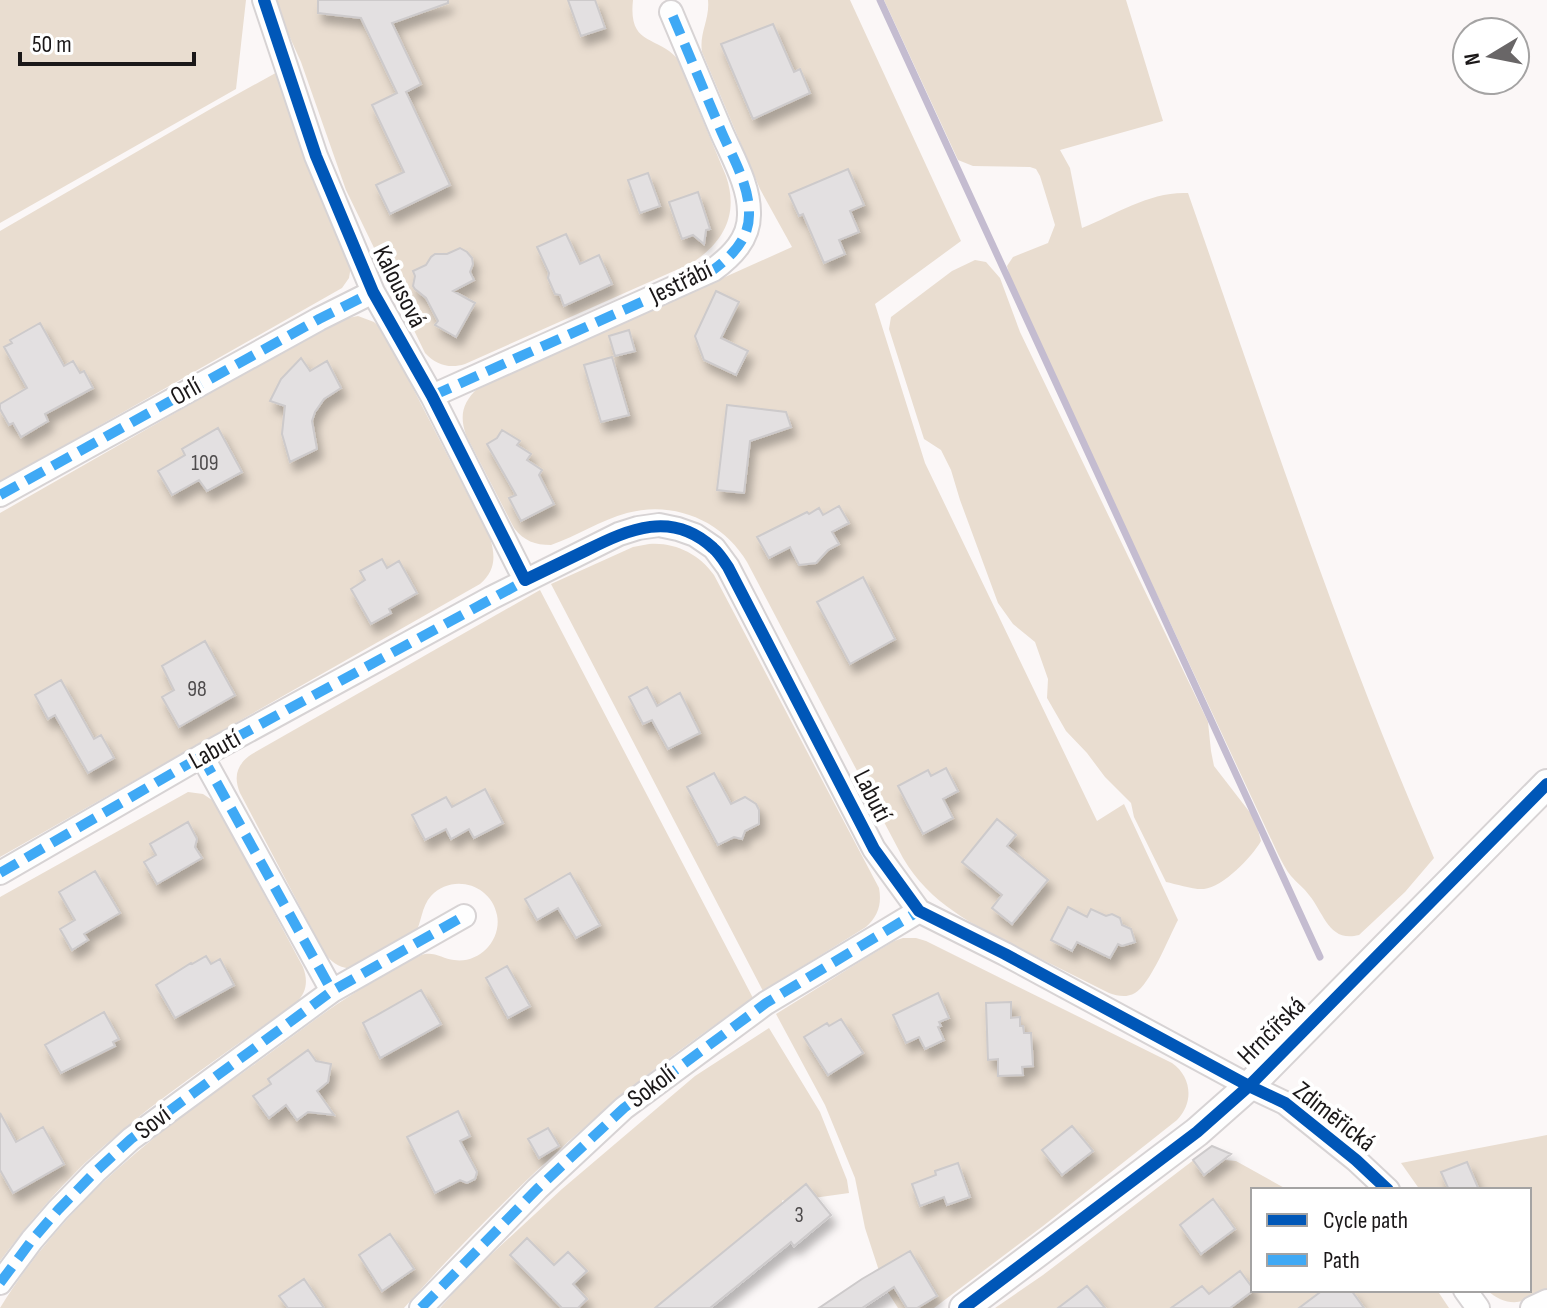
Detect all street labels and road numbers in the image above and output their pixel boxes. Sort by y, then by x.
street label: Kalousová [365,241,433,333]
street label: Jestřábí [644,255,717,312]
street label: Orlí [165,371,207,413]
street label: Labutí [184,723,246,777]
street label: Labutí [846,765,898,827]
street label: Hrnčířská [1232,991,1312,1071]
street label: Sokolí [622,1059,682,1115]
street label: Zdiměřická [1287,1075,1381,1159]
street label: Soví [129,1100,177,1146]

